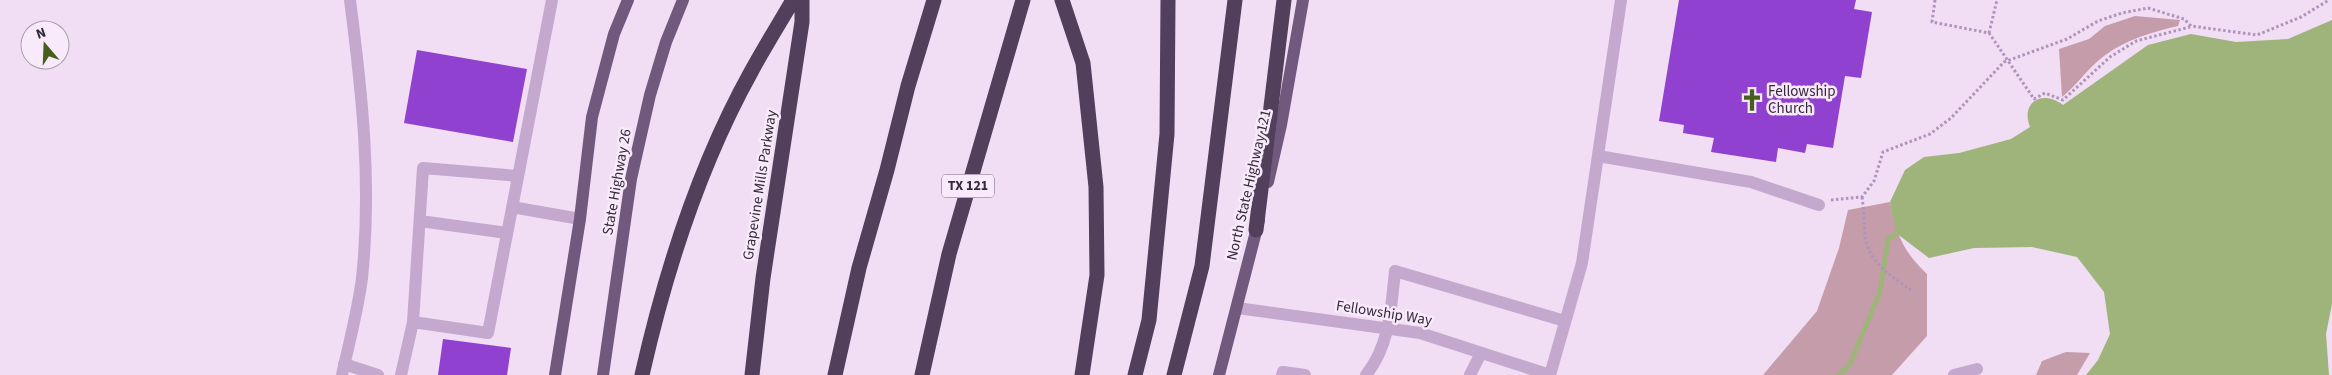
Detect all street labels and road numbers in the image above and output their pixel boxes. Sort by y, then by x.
street label: Grapevine Mills Parkway [738,108,782,262]
street label: North State Highway 121 [1221,108,1277,262]
street label: State Highway 26 [597,127,637,237]
road number: TX 121 [942,175,994,198]
street label: Fellowship Way [1335,295,1433,331]

